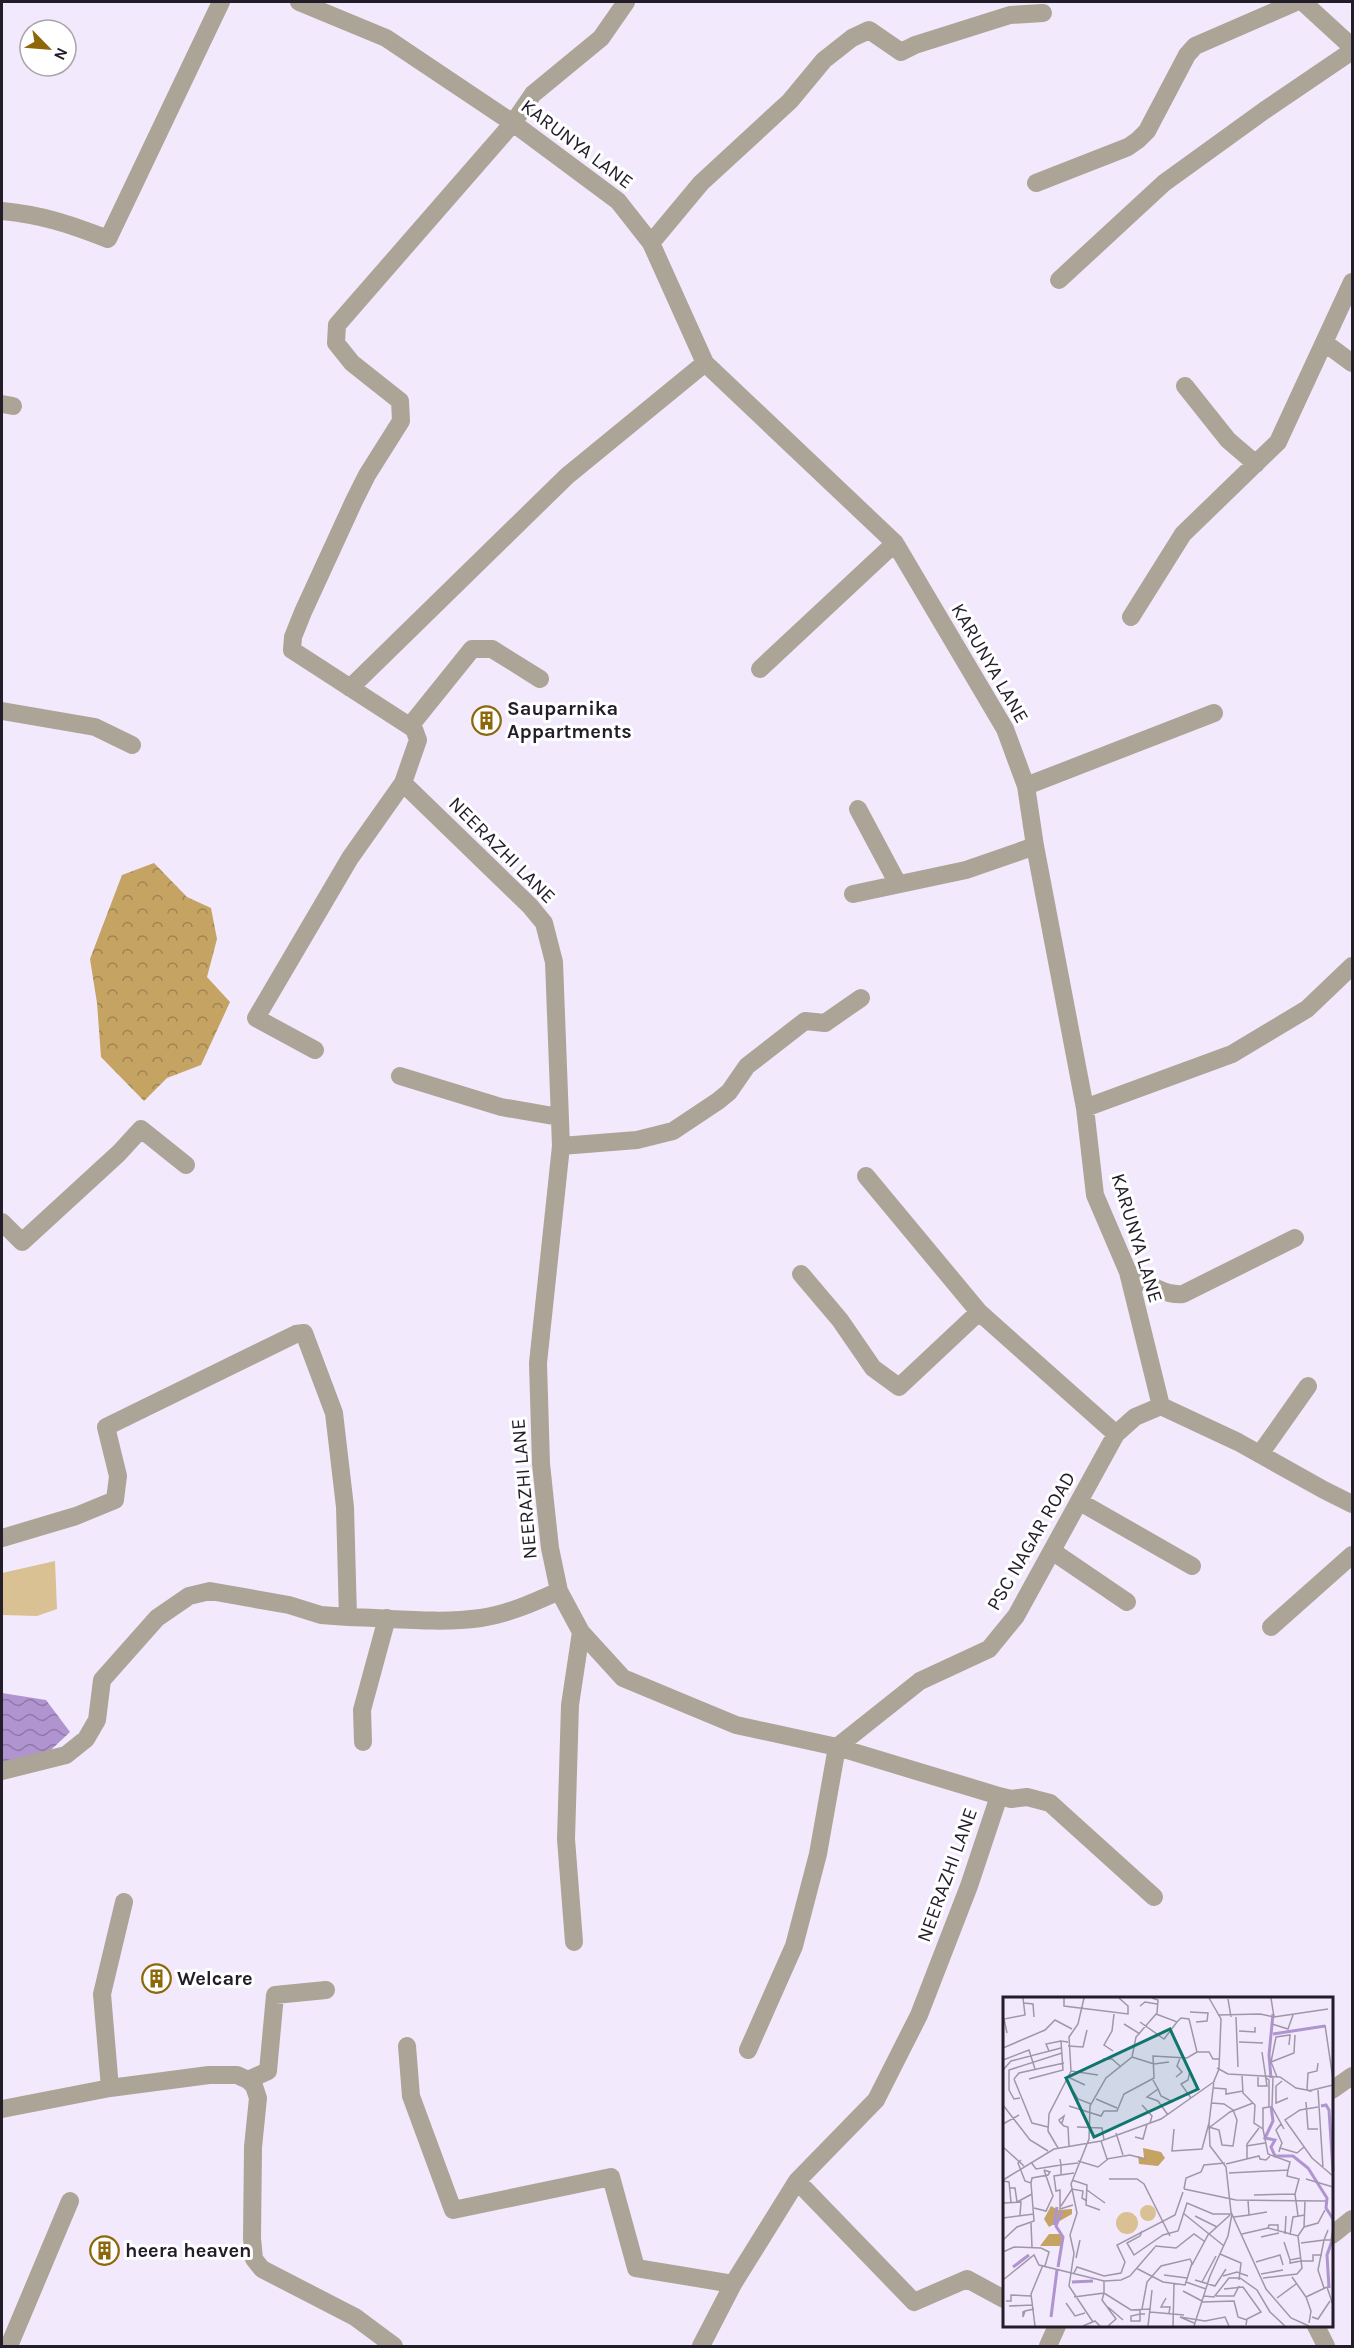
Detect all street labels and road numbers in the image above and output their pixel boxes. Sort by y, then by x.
street label: KARUNYA LANE [516,94,638,194]
street label: KARUNYA LANE [946,599,1034,727]
street label: NEERAZHI LANE [444,792,560,908]
street label: KARUNYA LANE [1106,1170,1168,1306]
street label: NEERAZHI LANE [506,1418,542,1560]
street label: PSC NAGAR ROAD [982,1467,1080,1615]
street label: NEERAZHI LANE [912,1805,982,1945]

